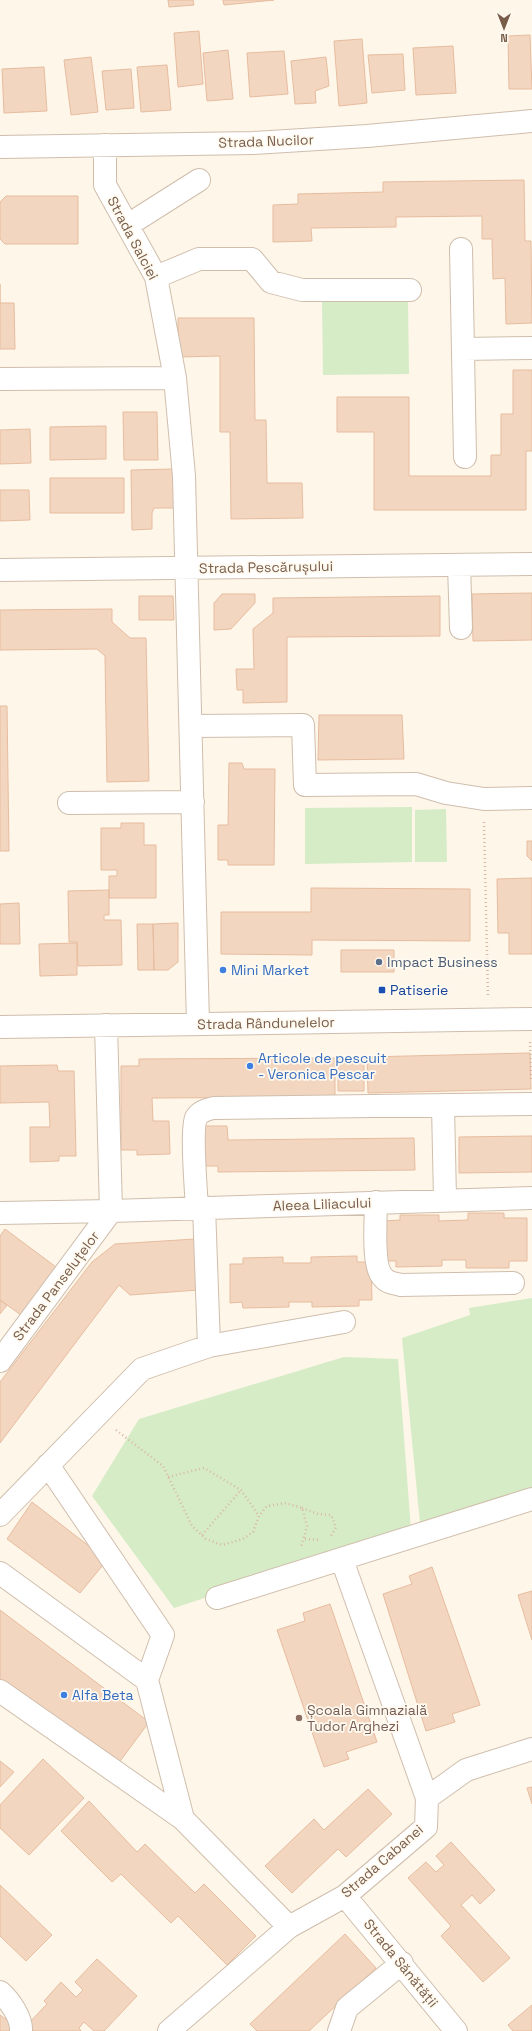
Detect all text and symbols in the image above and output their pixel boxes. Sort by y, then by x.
north arrow [484,8,524,48]
text: N [500,31,508,45]
street label: Strada Nucilor [218,130,314,152]
street label: Strada Salciei [103,193,163,283]
street label: Strada Pescărușului [199,557,333,577]
place label: Impact Business [387,953,498,971]
marker: Impact Business [374,957,384,967]
place label: Mini Market [231,961,309,979]
marker: Mini Market [218,965,228,975]
place label: Patiserie [390,981,448,999]
marker: Patiserie [377,985,387,995]
street label: Strada Rândunelelor [197,1013,335,1033]
place label: Articole de pescuit - Veronica Pescar [258,1049,387,1083]
marker: Articole de pescuit - Veronica Pescar [245,1061,255,1071]
street label: Aleea Liliacului [272,1193,372,1215]
street label: Strada Panseluțelor [9,1227,103,1345]
place label: Alfa Beta [72,1686,134,1704]
marker: Alfa Beta [59,1690,69,1700]
place label: Școala Gimnazială Tudor Arghezi [307,1701,427,1735]
marker: Școala Gimnazială Tudor Arghezi [294,1713,304,1723]
street label: Strada Cabanei [337,1820,427,1902]
street label: Strada Sănătății [360,1915,442,2011]

